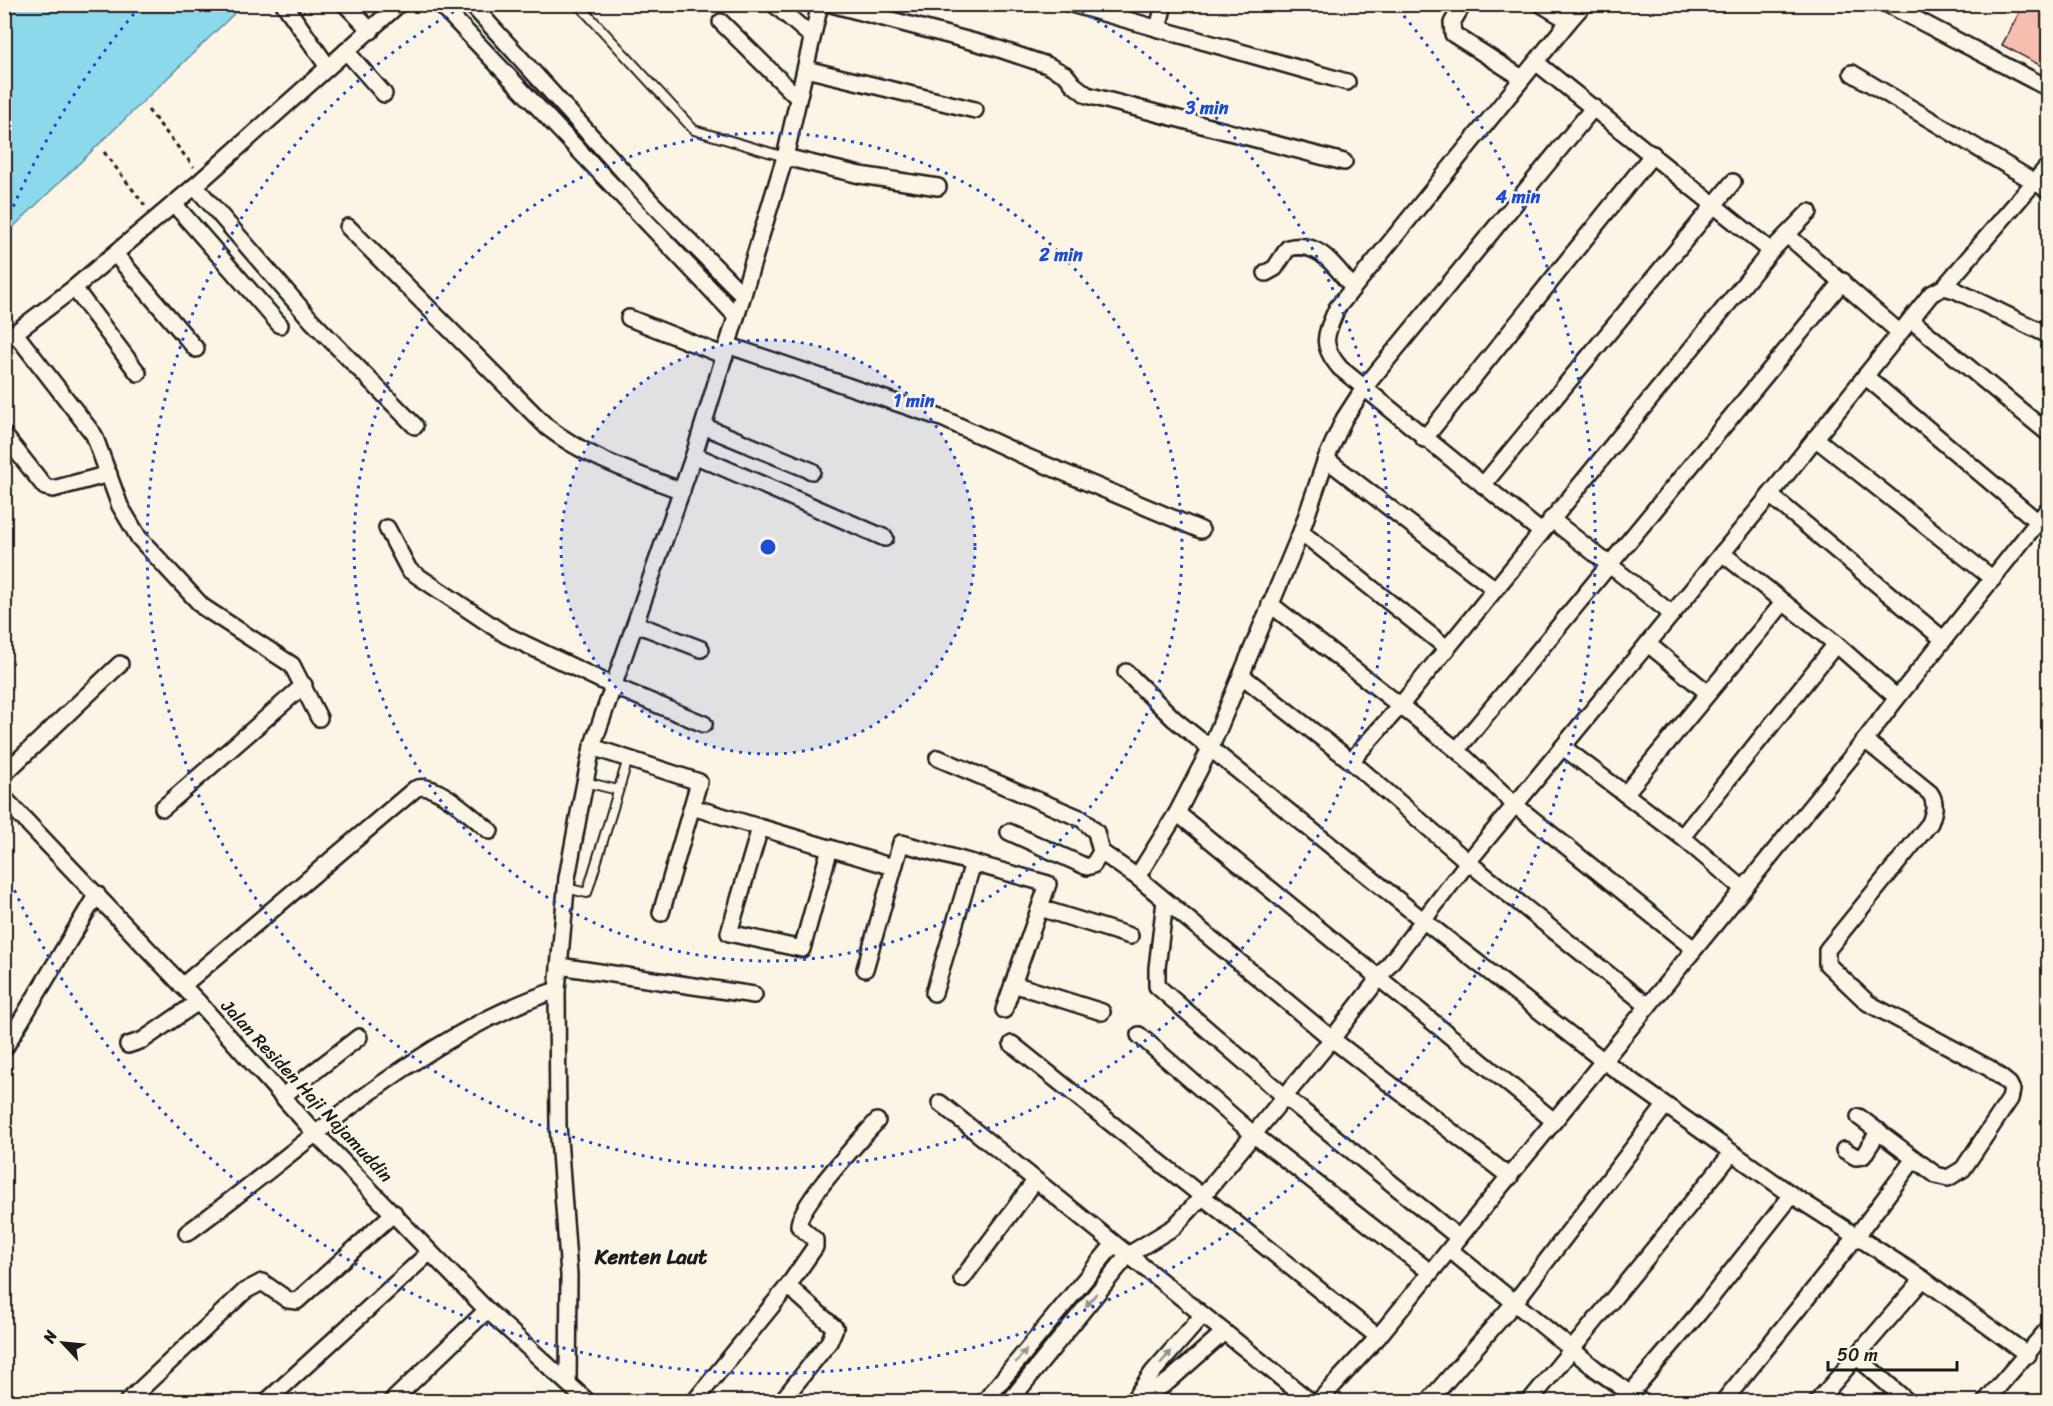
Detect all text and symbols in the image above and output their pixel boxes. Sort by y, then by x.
text: 3 min [1184,92,1229,124]
text: 4 min [1495,181,1541,213]
text: 2 min [1038,239,1083,271]
text: 1 min [894,385,935,417]
centre of rings [758,537,778,557]
street label: Jalan Residen Haji Najamuddin [212,991,401,1190]
district label: Kenten Laut [594,1238,708,1276]
one-way arrow [1085,1293,1098,1308]
north arrow [33,1313,93,1373]
text: N [34,1324,66,1349]
scale bar [1828,1334,1957,1372]
text: 50 m [1837,1339,1878,1371]
one-way arrow [1014,1349,1027,1364]
one-way arrow [1159,1350,1172,1365]

